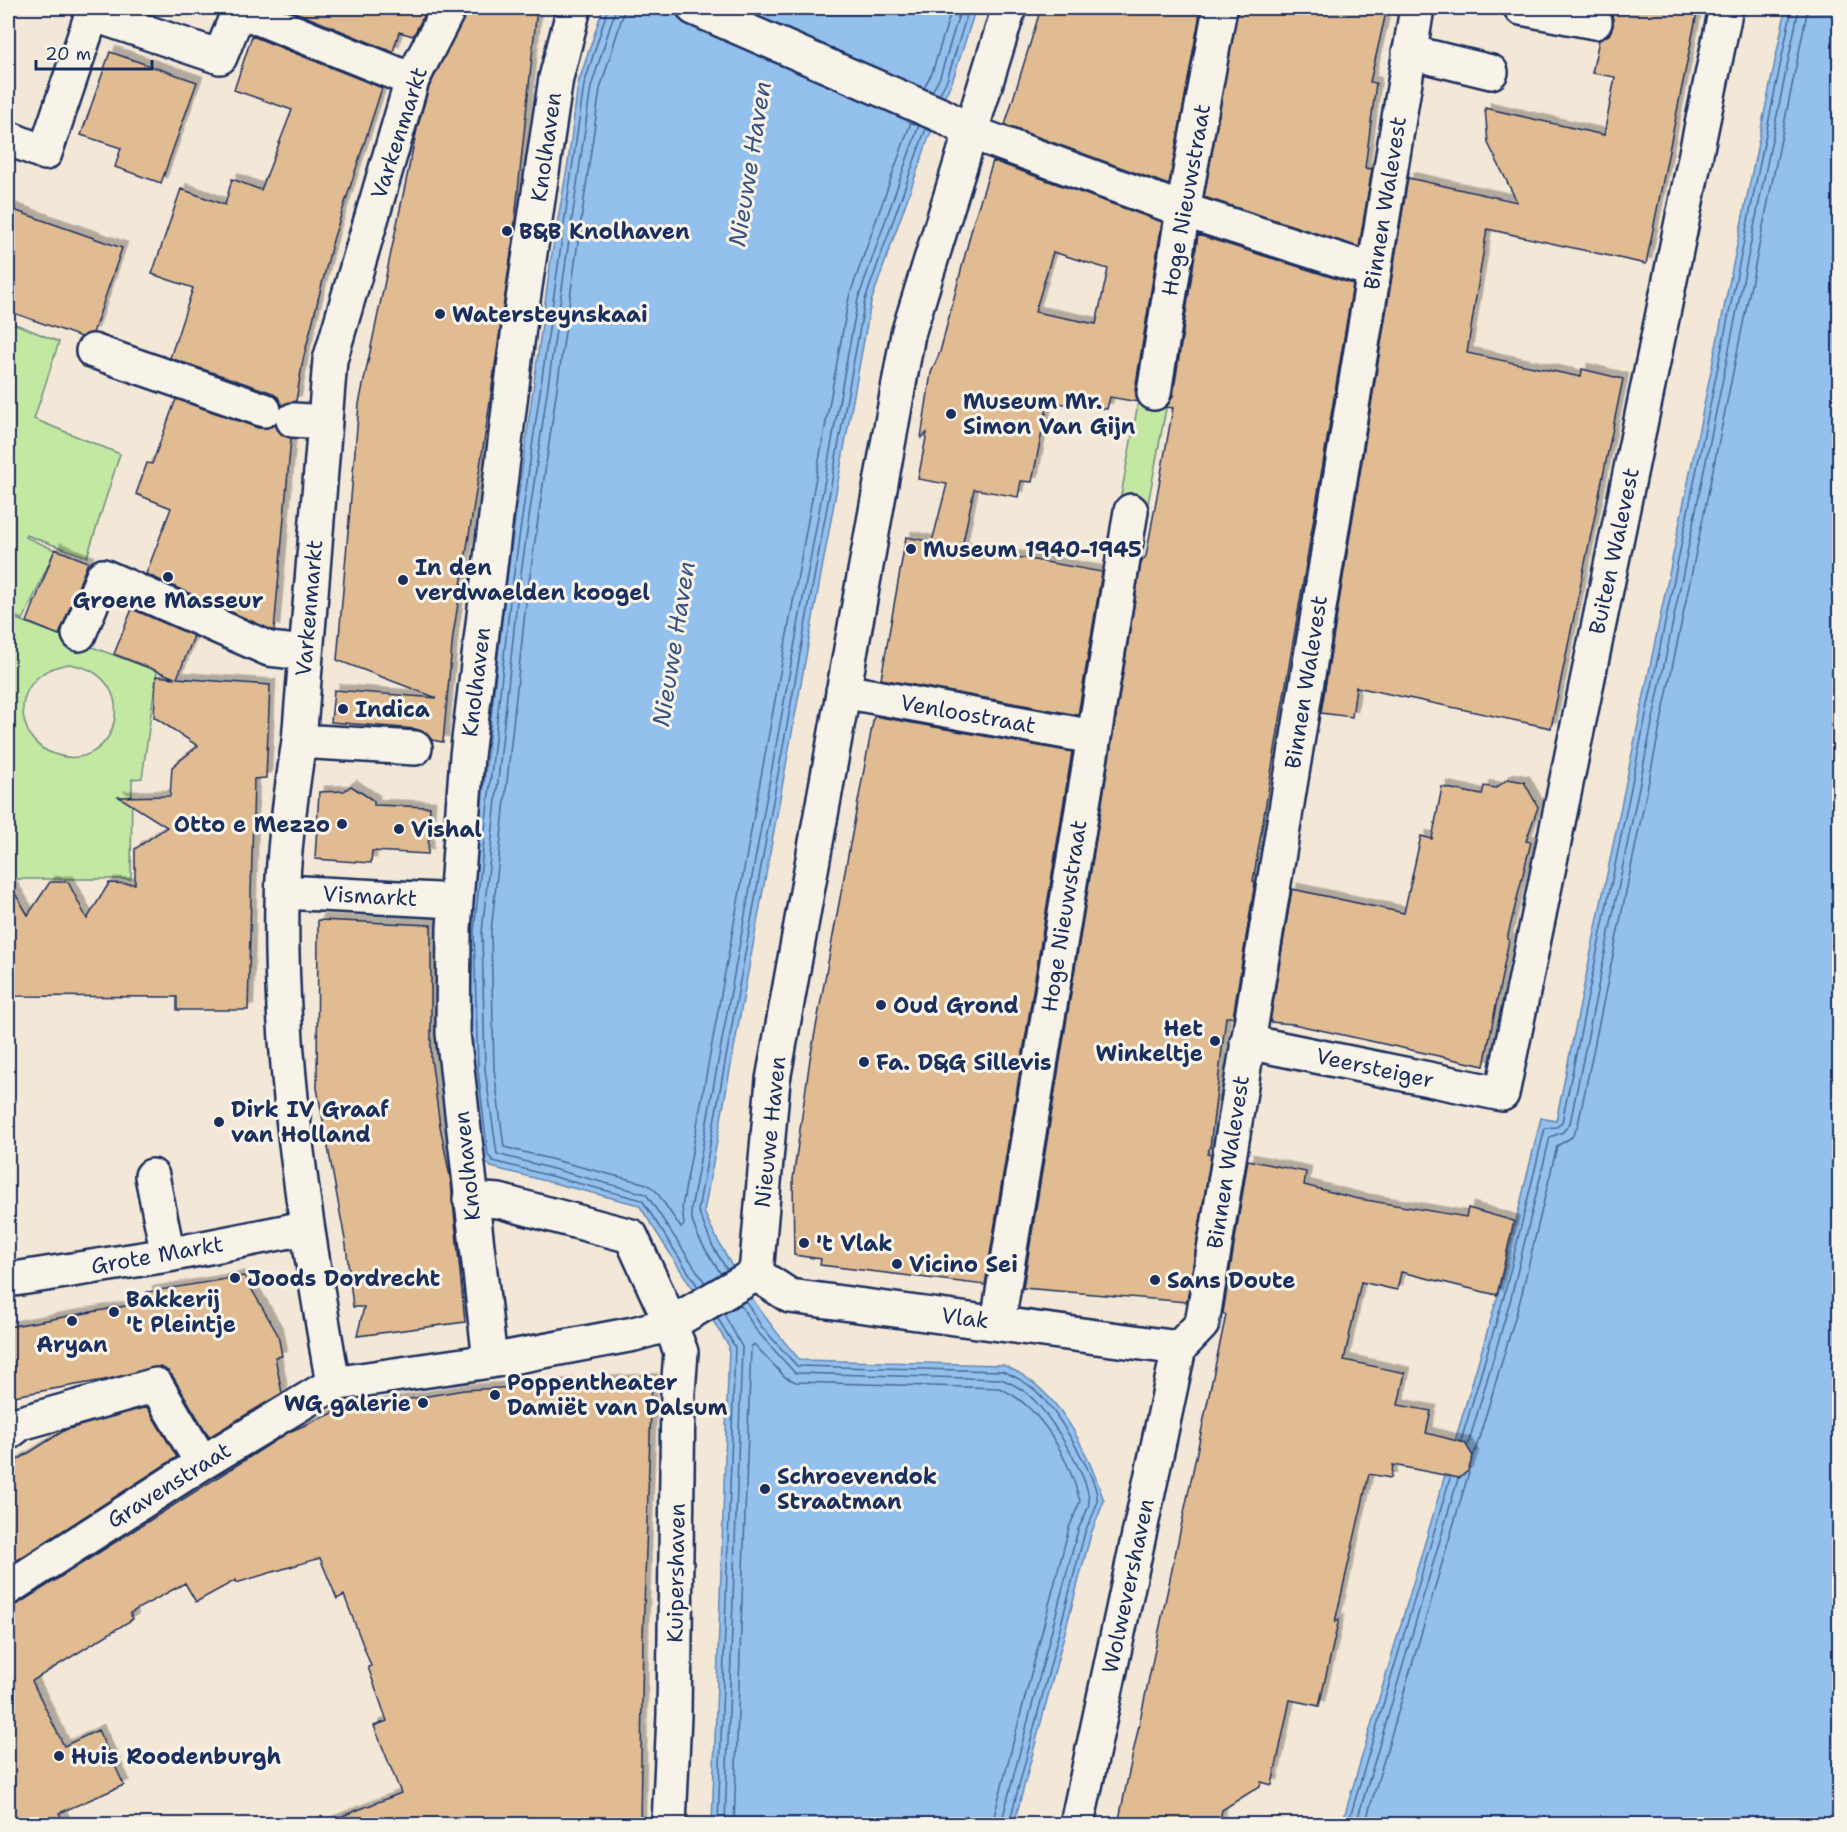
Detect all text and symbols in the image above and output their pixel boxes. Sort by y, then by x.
scale bar [36,33,152,71]
text: 20 m [45,42,91,66]
street label: Varkenmarkt [364,63,434,203]
water label: Nieuwe Haven [721,79,779,249]
street label: Knolhaven [524,90,568,204]
street label: Hoge Nieuwstraat [1155,102,1217,298]
street label: Binnen Walevest [1357,114,1413,292]
place label: B&B Knolhaven [519,217,690,246]
marker: B&B Knolhaven [500,224,514,238]
place label: Watersteynskaai [452,300,648,329]
marker: Watersteynskaai [433,307,447,321]
place label: Museum Mr. Simon Van Gijn [963,387,1136,441]
marker: Museum Mr. Simon Van Gijn [944,407,958,421]
street label: Buiten Walevest [1582,465,1646,637]
place label: Museum 1940-1945 [923,535,1142,564]
street label: Varkenmarkt [289,538,329,678]
marker: Museum 1940-1945 [904,542,918,556]
place label: In den verdwaelden koogel [415,553,650,607]
water label: Nieuwe Haven [645,559,703,729]
marker: Groene Masseur [161,570,175,584]
marker: In den verdwaelden koogel [396,573,410,587]
place label: Groene Masseur [72,586,264,615]
street label: Binnen Walevest [1278,593,1334,771]
street label: Knolhaven [455,625,497,739]
street label: Venloostraat [898,688,1038,740]
place label: Indica [355,695,430,724]
marker: Indica [336,702,350,716]
place label: Otto e Mezzo [174,810,330,839]
place label: Vishal [411,815,482,844]
marker: Otto e Mezzo [335,817,349,831]
street label: Hoge Nieuwstraat [1034,818,1094,1014]
marker: Vishal [392,822,406,836]
street label: Vismarkt [322,879,418,913]
place label: Oud Grond [893,991,1019,1020]
marker: Oud Grond [874,998,888,1012]
place label: Het Winkeltje [1095,1014,1203,1068]
marker: Het Winkeltje [1208,1034,1222,1048]
street label: Veersteiger [1313,1041,1437,1095]
place label: Fa. D&G Sillevis [876,1048,1052,1077]
street label: Nieuwe Haven [748,1055,792,1209]
marker: Fa. D&G Sillevis [857,1055,871,1069]
street label: Binnen Walevest [1200,1073,1256,1251]
place label: Dirk IV Graaf van Holland [231,1095,389,1149]
street label: Knolhaven [447,1110,487,1222]
marker: Dirk IV Graaf van Holland [212,1115,226,1129]
street label: Grote Markt [89,1229,225,1281]
place label: 't Vlak [816,1229,893,1258]
marker: 't Vlak [797,1236,811,1250]
place label: Vicino Sei [909,1250,1018,1279]
marker: Vicino Sei [890,1257,904,1271]
place label: Joods Dordrecht [247,1264,441,1293]
place label: Sans Doute [1167,1266,1296,1295]
marker: Joods Dordrecht [228,1271,242,1285]
marker: Sans Doute [1148,1273,1162,1287]
place label: Bakkerij 't Pleintje [126,1285,236,1339]
street label: Vlak [940,1301,990,1335]
marker: Bakkerij 't Pleintje [107,1305,121,1319]
marker: Aryan [65,1314,79,1328]
place label: Aryan [36,1330,108,1359]
place label: Poppentheater Damiët van Dalsum [507,1368,728,1422]
marker: Poppentheater Damiët van Dalsum [488,1388,502,1402]
place label: WG galerie [284,1389,411,1418]
marker: WG galerie [416,1396,430,1410]
street label: Gravenstraat [102,1435,236,1535]
place label: Schroevendok Straatman [777,1462,937,1516]
marker: Schroevendok Straatman [758,1482,772,1496]
street label: Wolwevershaven [1095,1496,1161,1676]
street label: Kuipershaven [660,1503,692,1643]
place label: Huis Roodenburgh [71,1742,282,1771]
marker: Huis Roodenburgh [52,1749,66,1763]

